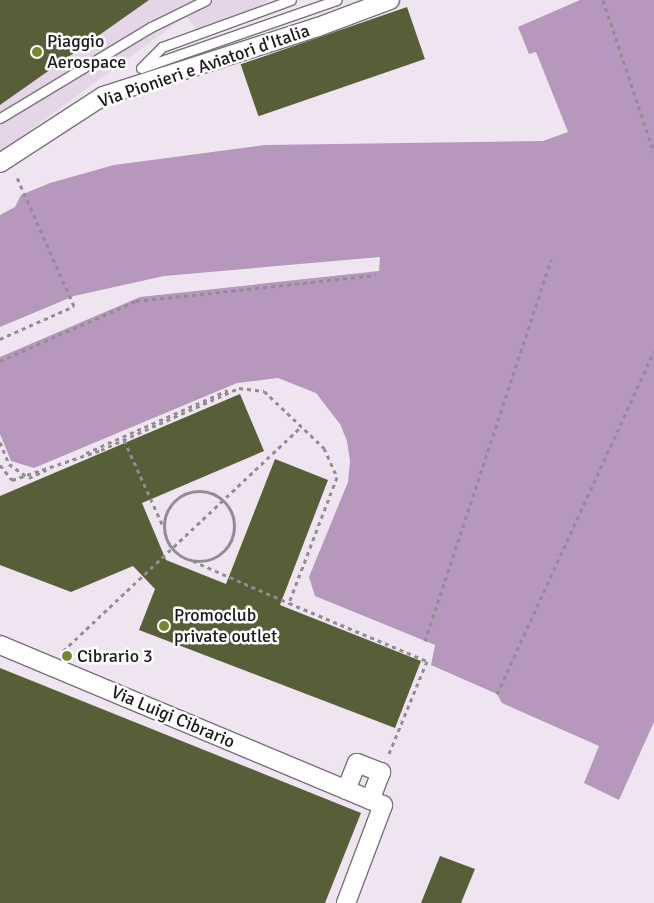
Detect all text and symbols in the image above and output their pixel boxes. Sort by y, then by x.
street label: Via Pionieri e Aviatori d'Italia [95,20,313,112]
place label: Piaggio Aerospace [47,31,126,74]
marker: Piaggio Aerospace [31,46,43,58]
place label: Promoclub private outlet [174,605,277,648]
marker: Promoclub private outlet [158,620,170,632]
place label: Cibrario 3 [77,645,153,667]
marker: Cibrario 3 [61,650,73,662]
street label: Via Luigi Cibrario [108,681,238,753]

